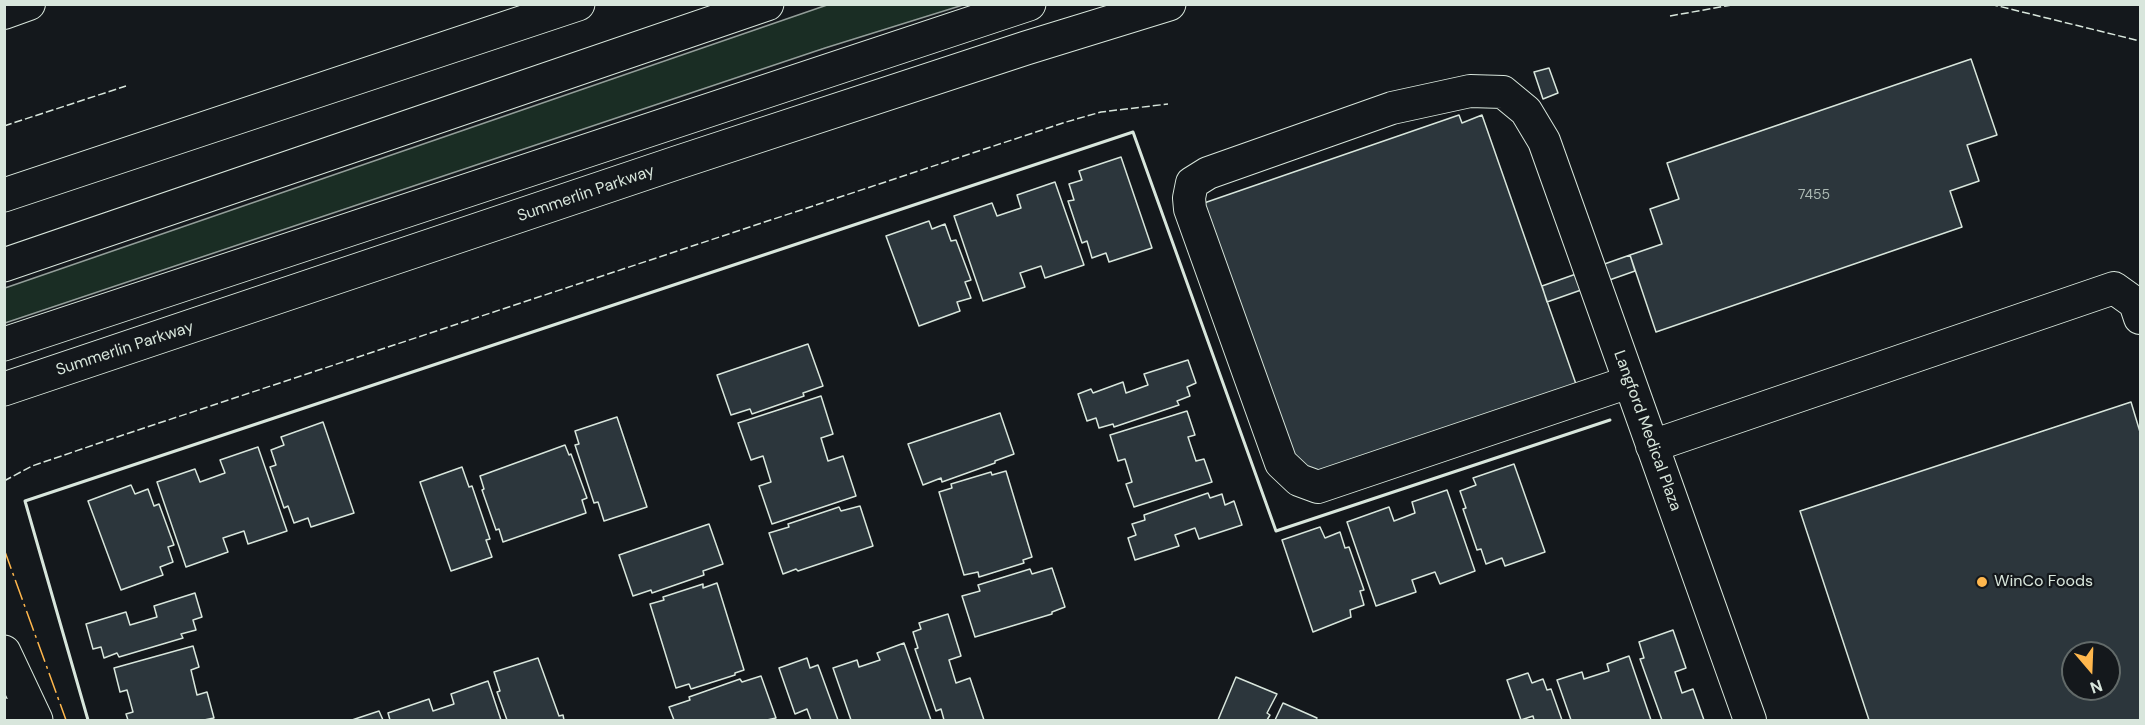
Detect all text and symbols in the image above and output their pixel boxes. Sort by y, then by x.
street label: Summerlin Parkway [515,162,657,226]
house number: 7455 [1798,187,1830,203]
street label: Summerlin Parkway [54,318,196,380]
street label: Langford Medical Plaza [1609,348,1685,514]
place label: WinCo Foods [1994,572,2093,592]
marker: WinCo Foods [1975,575,1989,589]
north arrow [2061,641,2121,701]
text: N [2087,675,2105,698]

